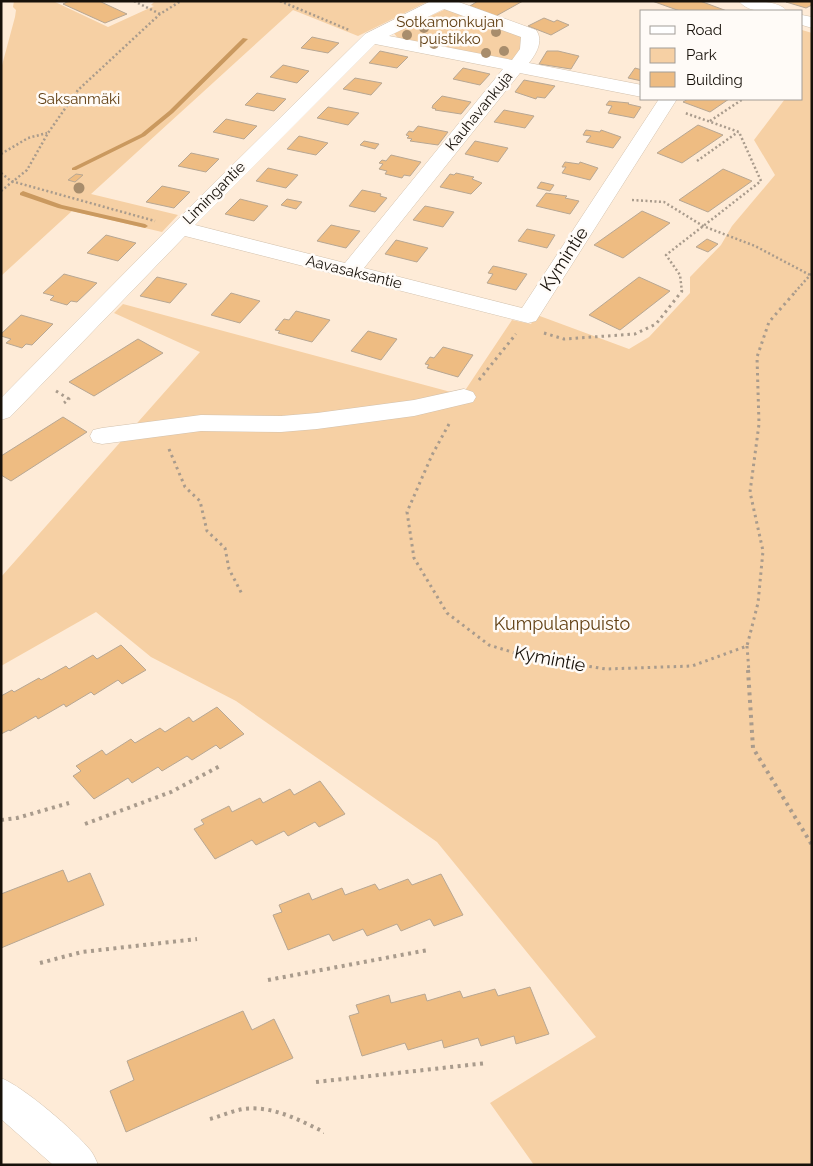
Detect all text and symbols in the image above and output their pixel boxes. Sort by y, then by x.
legend [640,10,803,100]
park label: Sotkamonkujan puistikko [396,13,504,48]
text: Road [686,21,722,39]
text: Park [686,46,717,64]
street label: Kauhavankuja [442,68,516,154]
text: Building [686,71,743,89]
park label: Saksanmäki [38,90,120,108]
street label: Limingantie [179,158,249,228]
street label: Kymintie [535,222,592,295]
street label: Aavasaksantie [304,251,404,293]
park label: Kumpulanpuisto [494,613,631,634]
street label: Kymintie [513,641,588,676]

